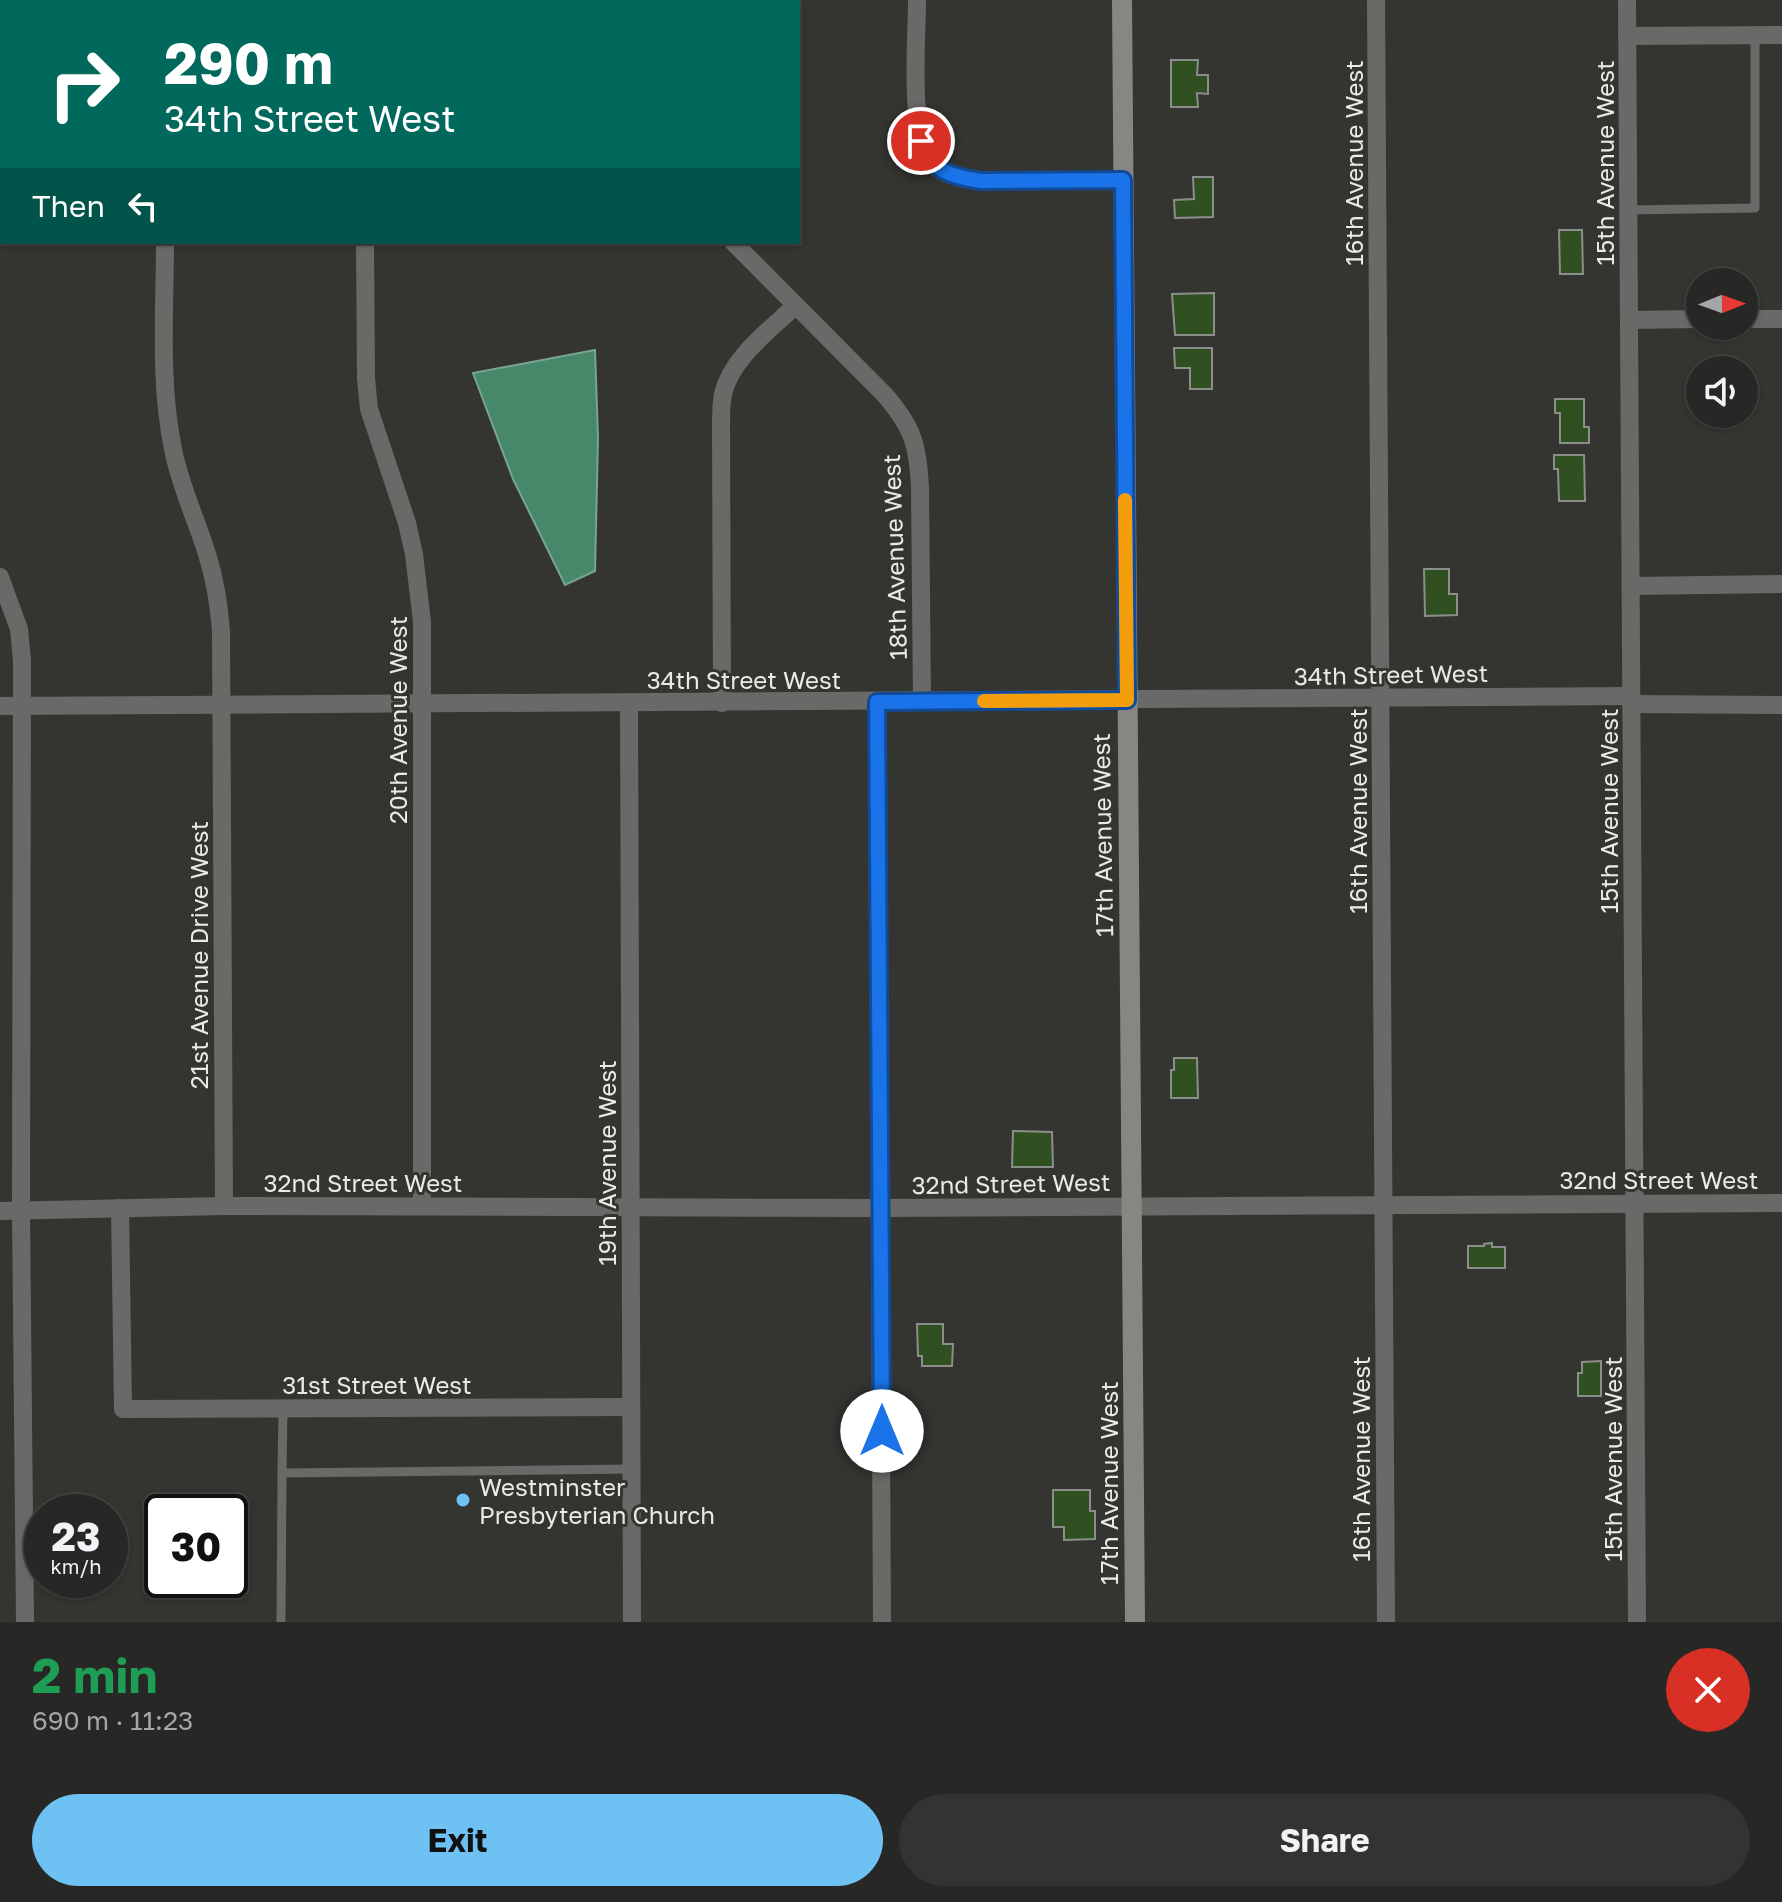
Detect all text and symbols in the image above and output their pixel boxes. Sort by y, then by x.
text: 290 m [164,29,333,96]
icon: right [32,32,136,136]
street label: 16th Avenue West [1339,60,1368,266]
street label: 15th Avenue West [1590,61,1619,265]
text: 34th Street West [164,97,456,140]
pin [887,107,955,175]
icon: arrive [899,119,943,163]
icon: left [121,184,165,228]
text: Then [32,188,105,224]
north arrow [1686,268,1758,340]
map controls [1686,268,1758,428]
button: sound [1686,356,1758,428]
street label: 18th Avenue West [876,454,912,660]
street label: 20th Avenue West [383,616,412,824]
street label: 34th Street West [1294,658,1488,690]
street label: 34th Street West [647,665,841,694]
street label: 16th Avenue West [1343,708,1372,914]
street label: 15th Avenue West [1594,709,1623,913]
street label: 17th Avenue West [1086,733,1118,937]
street label: 21st Avenue Drive West [184,821,213,1089]
street label: 19th Avenue West [592,1060,621,1266]
street label: 32nd Street West [1560,1165,1758,1194]
street label: 32nd Street West [911,1167,1111,1199]
street label: 32nd Street West [264,1168,462,1197]
street label: 16th Avenue West [1346,1356,1375,1562]
street label: 15th Avenue West [1598,1357,1627,1561]
street label: 31st Street West [282,1370,472,1399]
street label: 17th Avenue West [1094,1381,1123,1585]
position arrow [840,1389,924,1473]
place label: Westminster Presbyterian Church [479,1472,715,1529]
marker: Westminster Presbyterian Church [454,1491,472,1509]
speed limit sign: 30 [144,1494,248,1598]
text: 23 [52,1512,100,1560]
text: km/h [51,1554,101,1578]
text: 2 min [32,1646,157,1704]
button: close [1666,1648,1750,1732]
text: 690 m · 11:23 [32,1705,193,1736]
button: Exit [32,1794,883,1886]
button: Share [899,1794,1750,1886]

